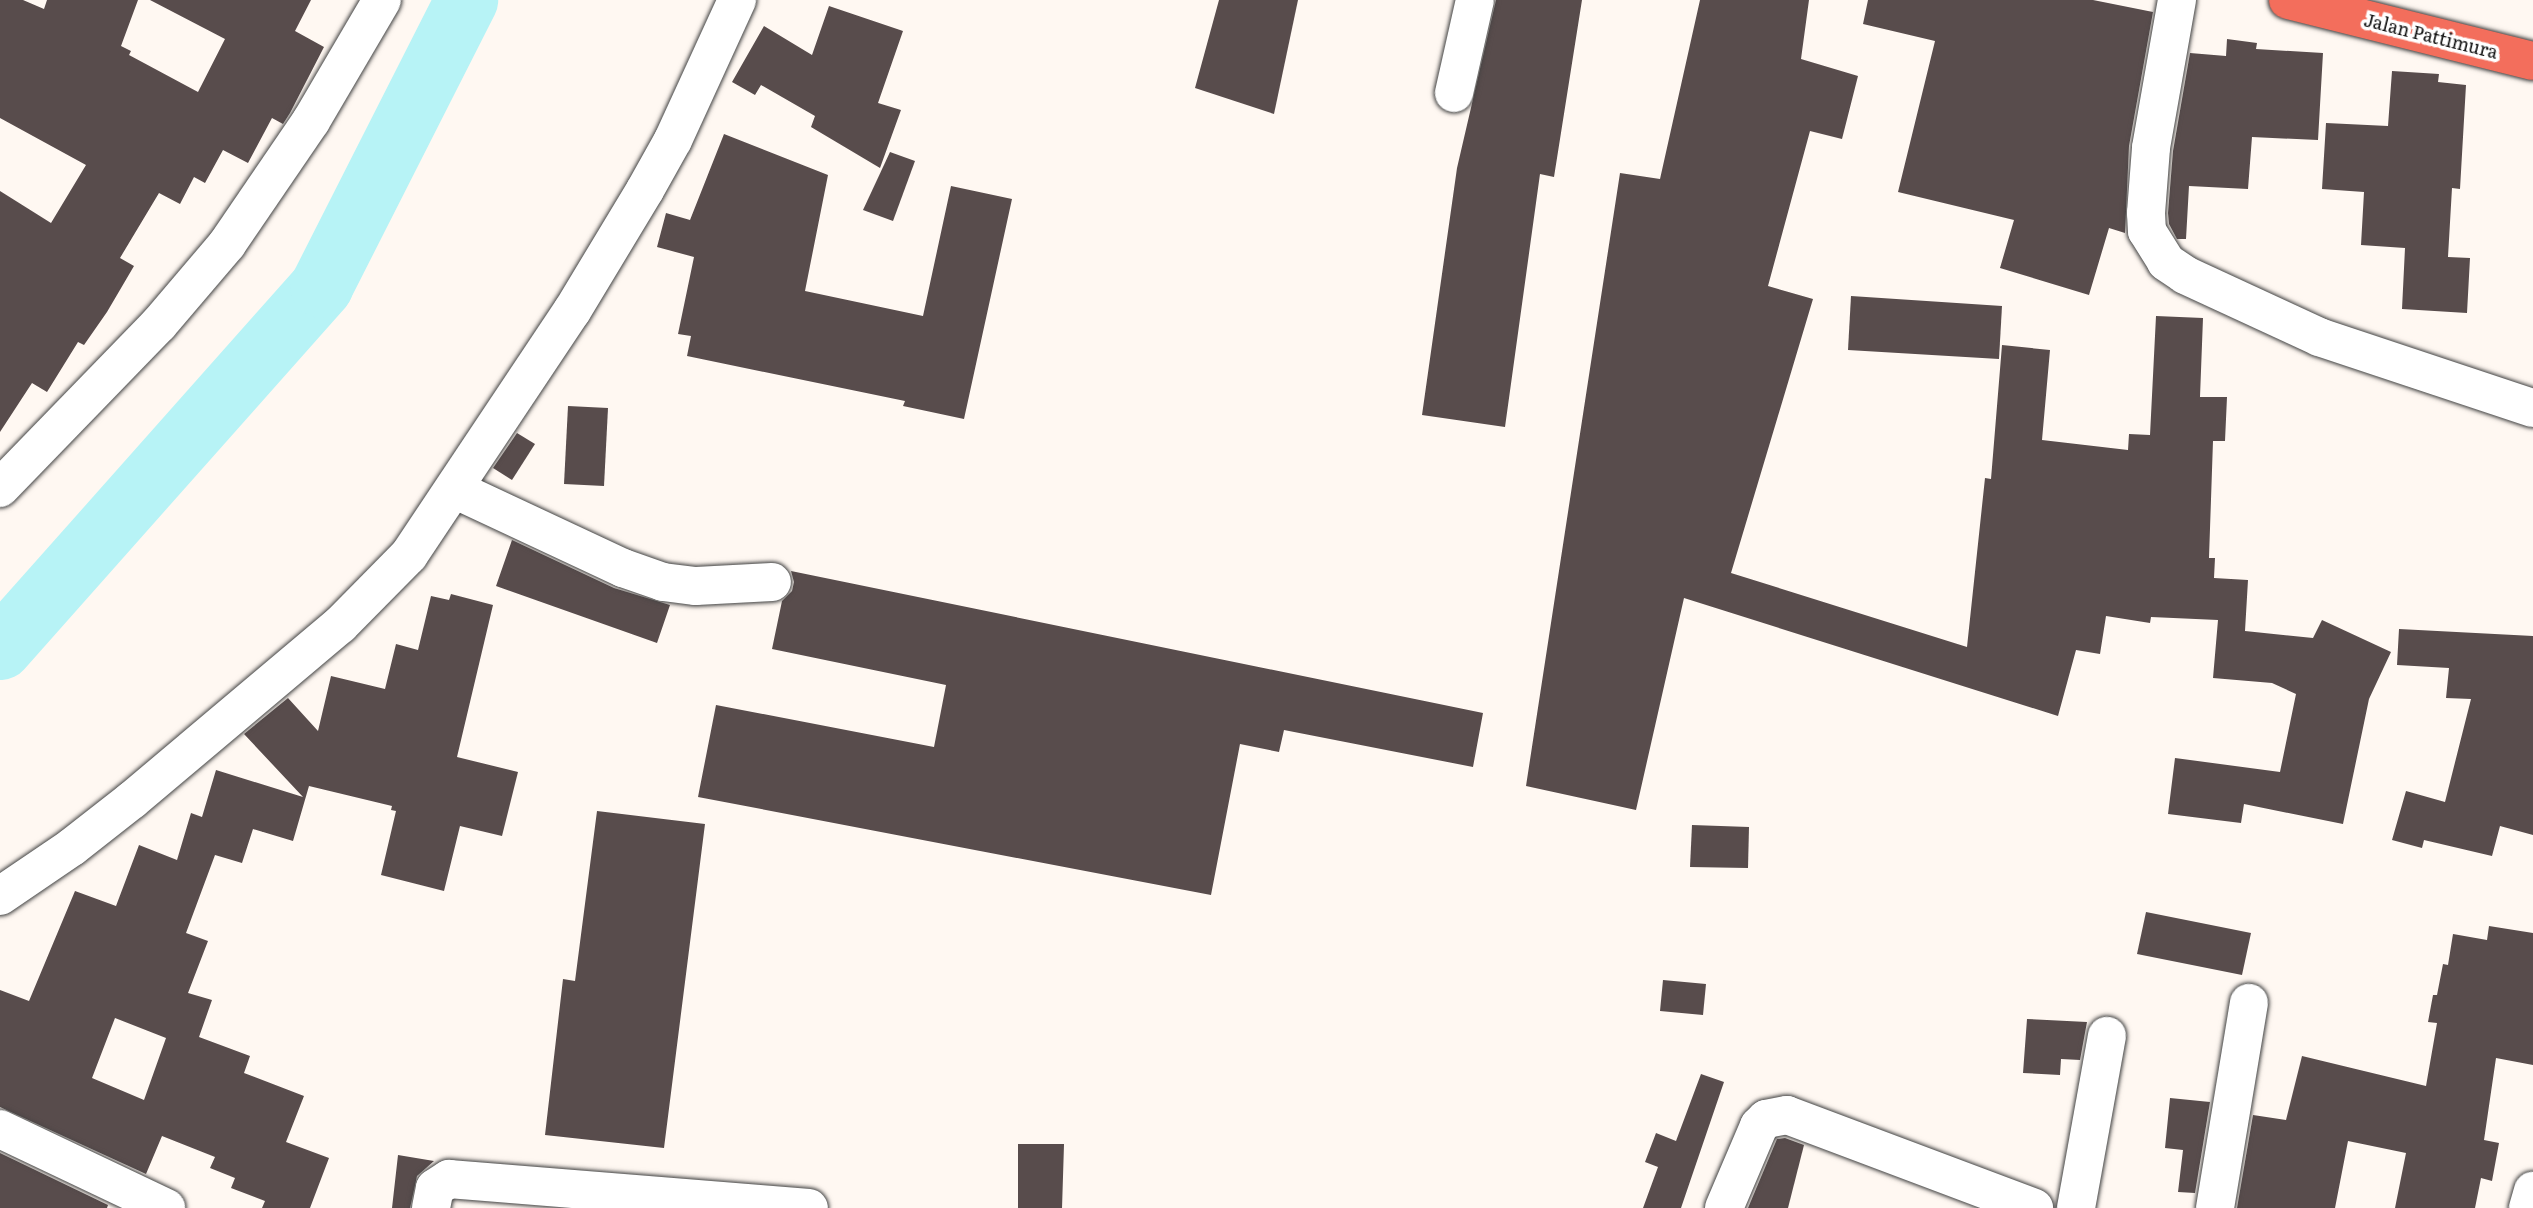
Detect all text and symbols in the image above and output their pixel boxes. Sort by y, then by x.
street label: Jalan Pattimura [2362,9,2500,63]

